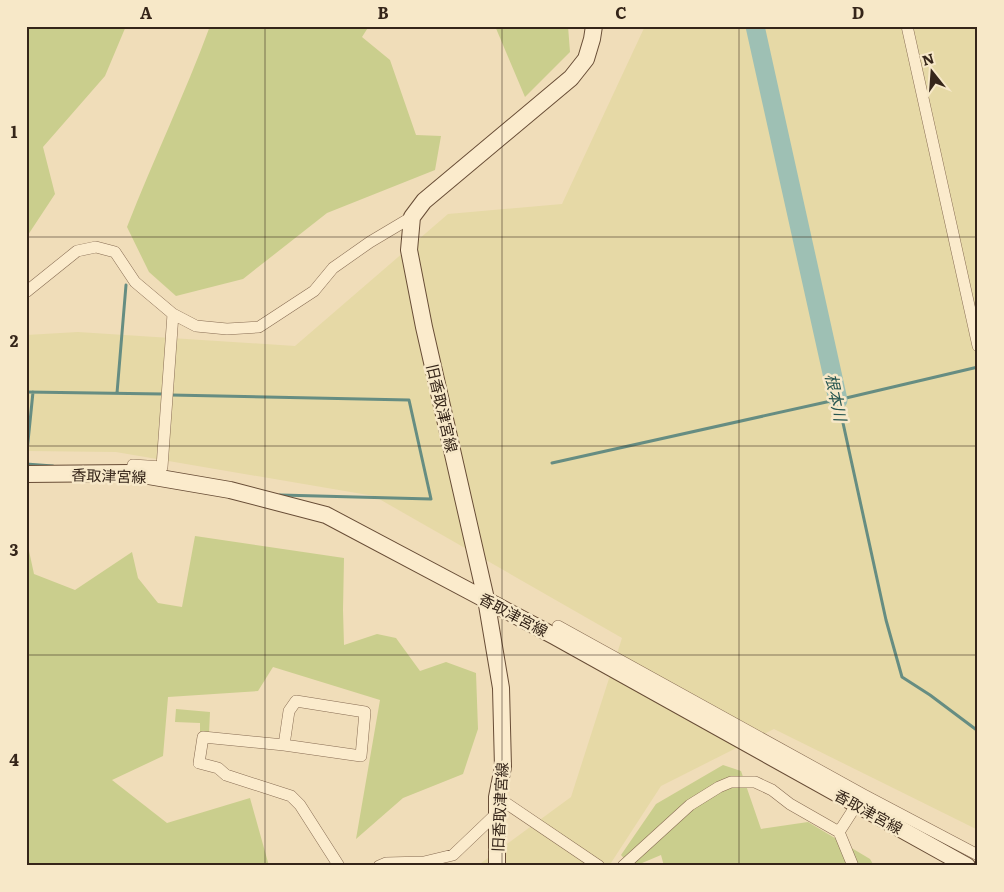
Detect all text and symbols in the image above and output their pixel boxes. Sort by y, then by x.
text: A [140,0,152,24]
text: B [377,0,389,24]
text: C [615,0,627,24]
text: D [852,0,864,24]
text: N [919,47,937,70]
north arrow [906,48,956,98]
text: 1 [11,119,18,143]
text: 2 [10,328,19,352]
street label: 旧香取津宮線 [422,362,464,454]
water label: 根本川 [820,371,854,425]
street label: 香取津宮線 [71,462,147,488]
text: 3 [10,537,19,561]
street label: 香取津宮線 [475,586,553,642]
text: 4 [9,747,19,771]
street label: 旧香取津宮線 [485,761,513,853]
street label: 香取津宮線 [831,783,907,839]

